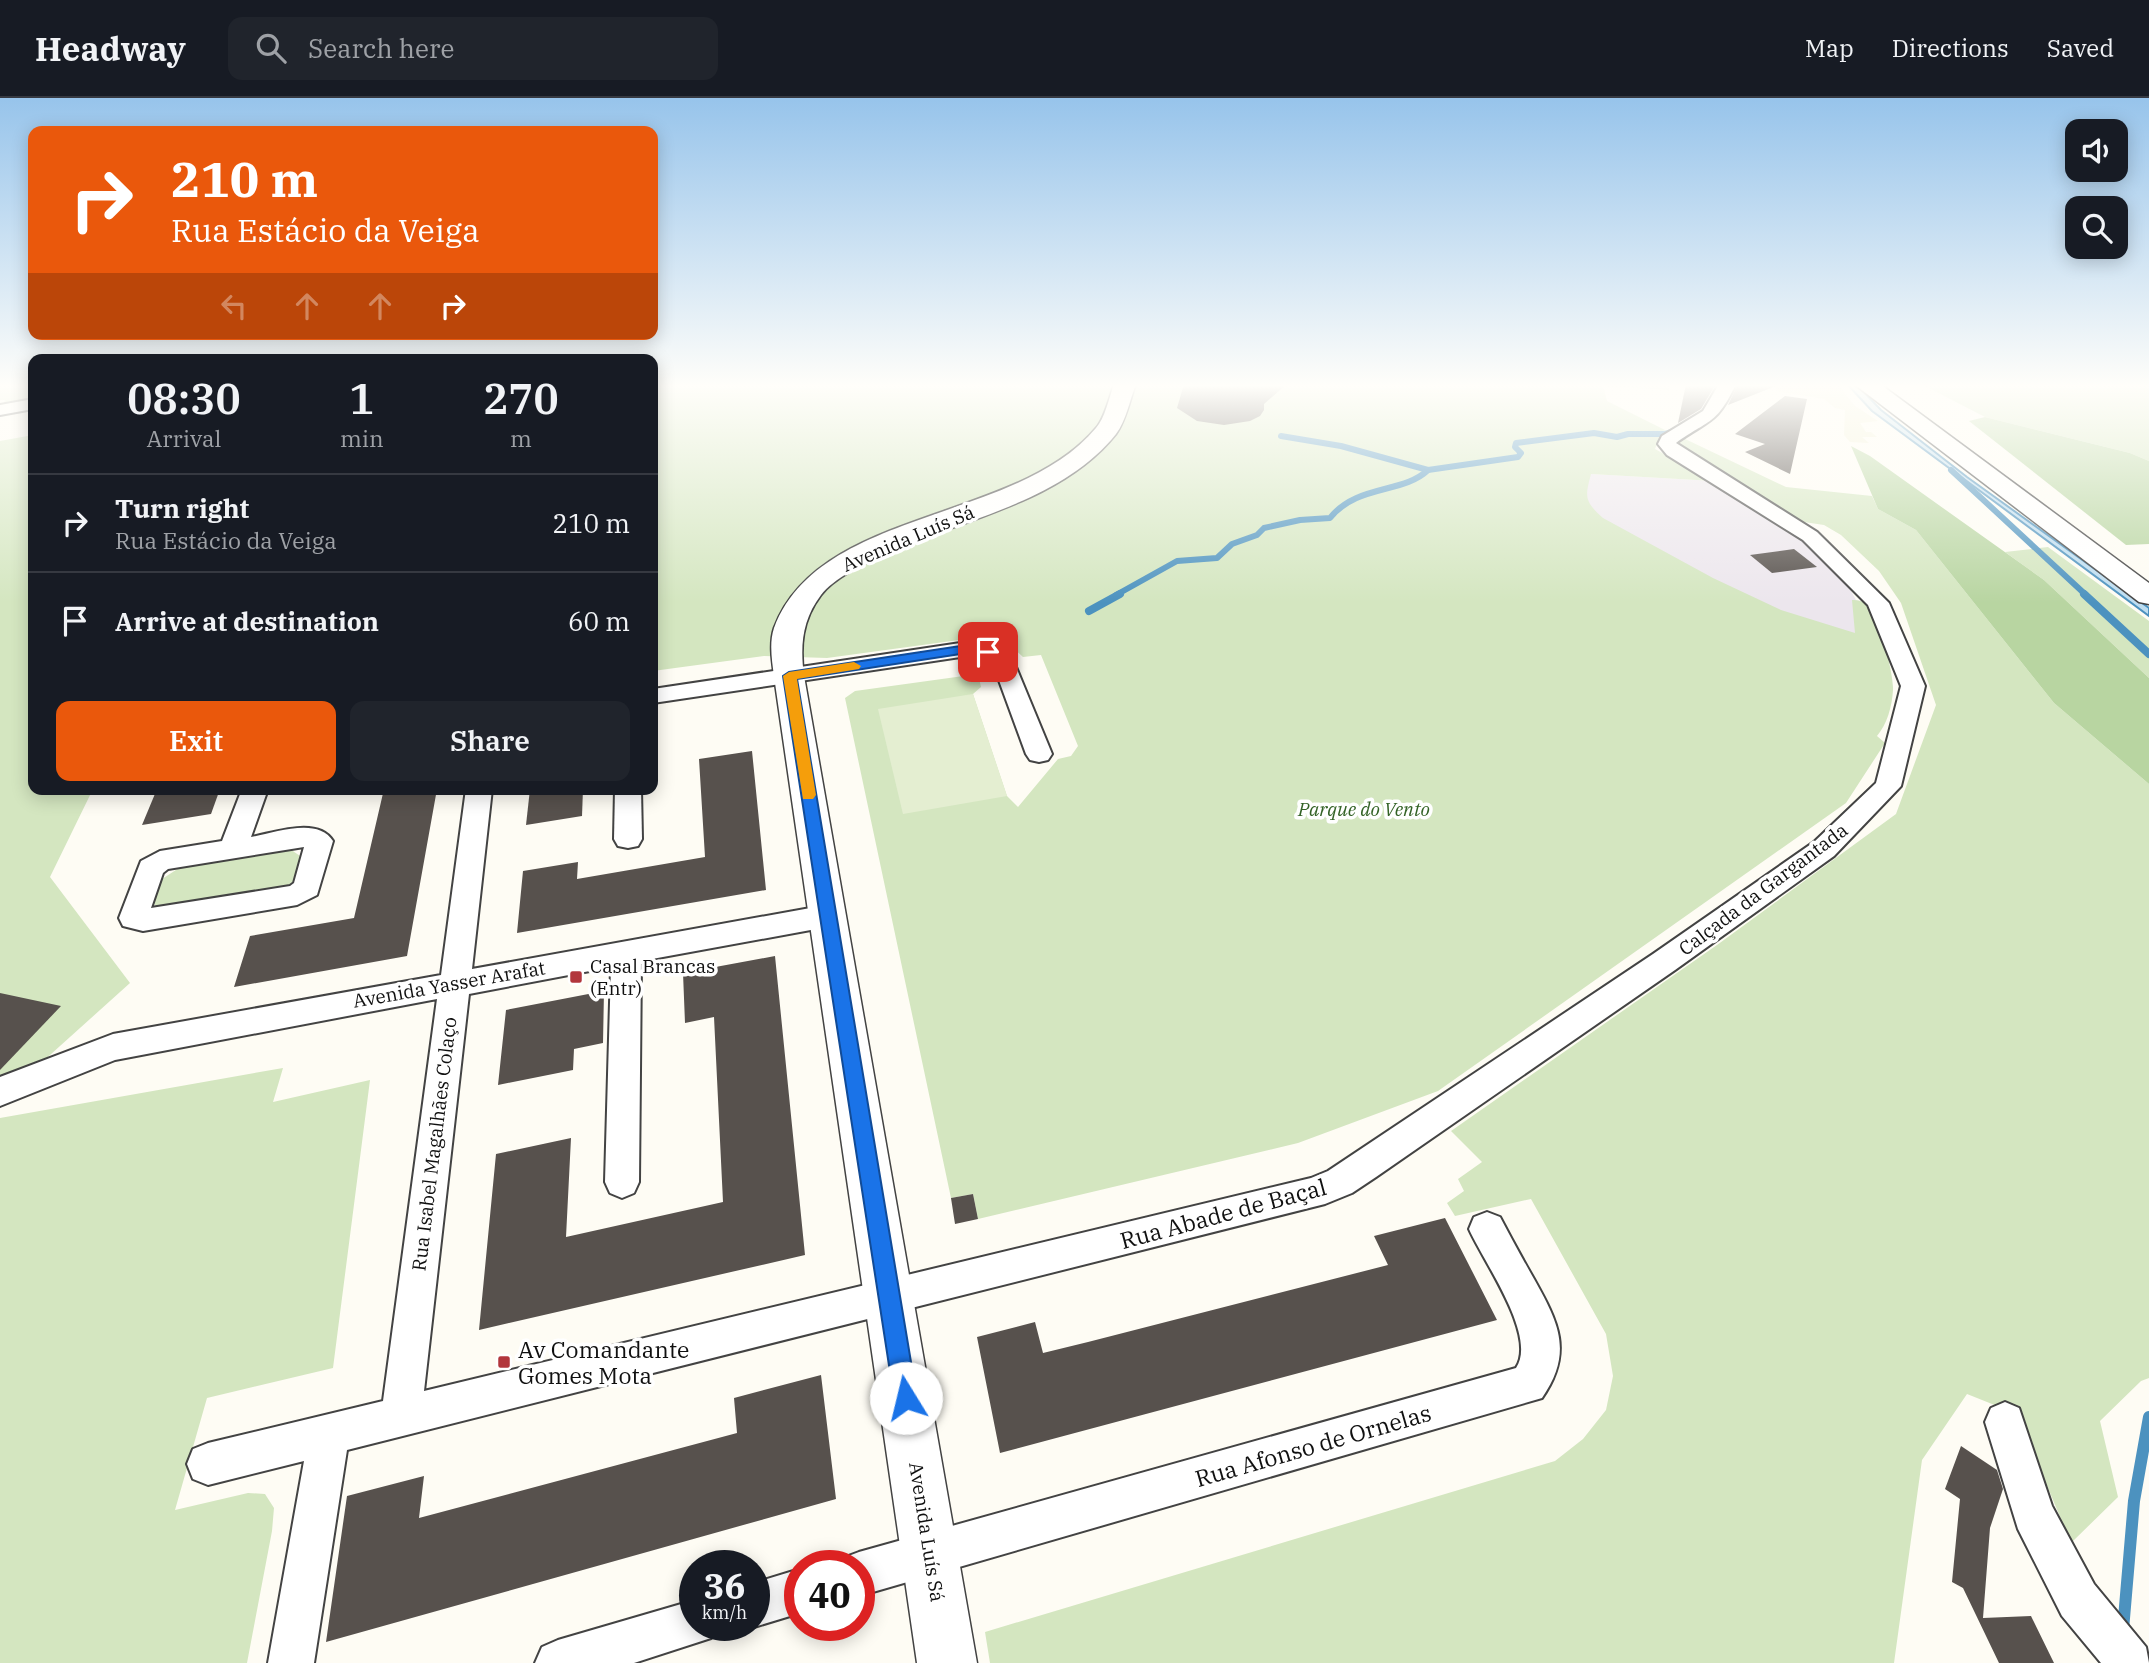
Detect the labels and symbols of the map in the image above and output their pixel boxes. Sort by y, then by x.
street label: Avenida Luís Sá [838,499,978,577]
pin [958,622,1018,682]
park label: Parque do Vento [1297,797,1430,821]
street label: Calçada da Gargantada [1674,818,1852,960]
place label: Casal Brancas (Entr) [590,954,715,1000]
street label: Avenida Yasser Arafat [351,955,547,1013]
marker: Casal Brancas (Entr) [568,969,584,985]
street label: Rua Isabel Magalhães Colaço [407,1016,461,1272]
street label: Rua Abade de Baçal [1117,1171,1330,1255]
place label: Av Comandante Gomes Mota [518,1334,689,1390]
marker: Av Comandante Gomes Mota [496,1354,512,1370]
position arrow [869,1361,943,1435]
street label: Rua Afonso de Ornelas [1191,1397,1435,1493]
street label: Avenida Luís Sá [904,1460,950,1604]
speed limit sign: 40 [784,1550,875,1641]

